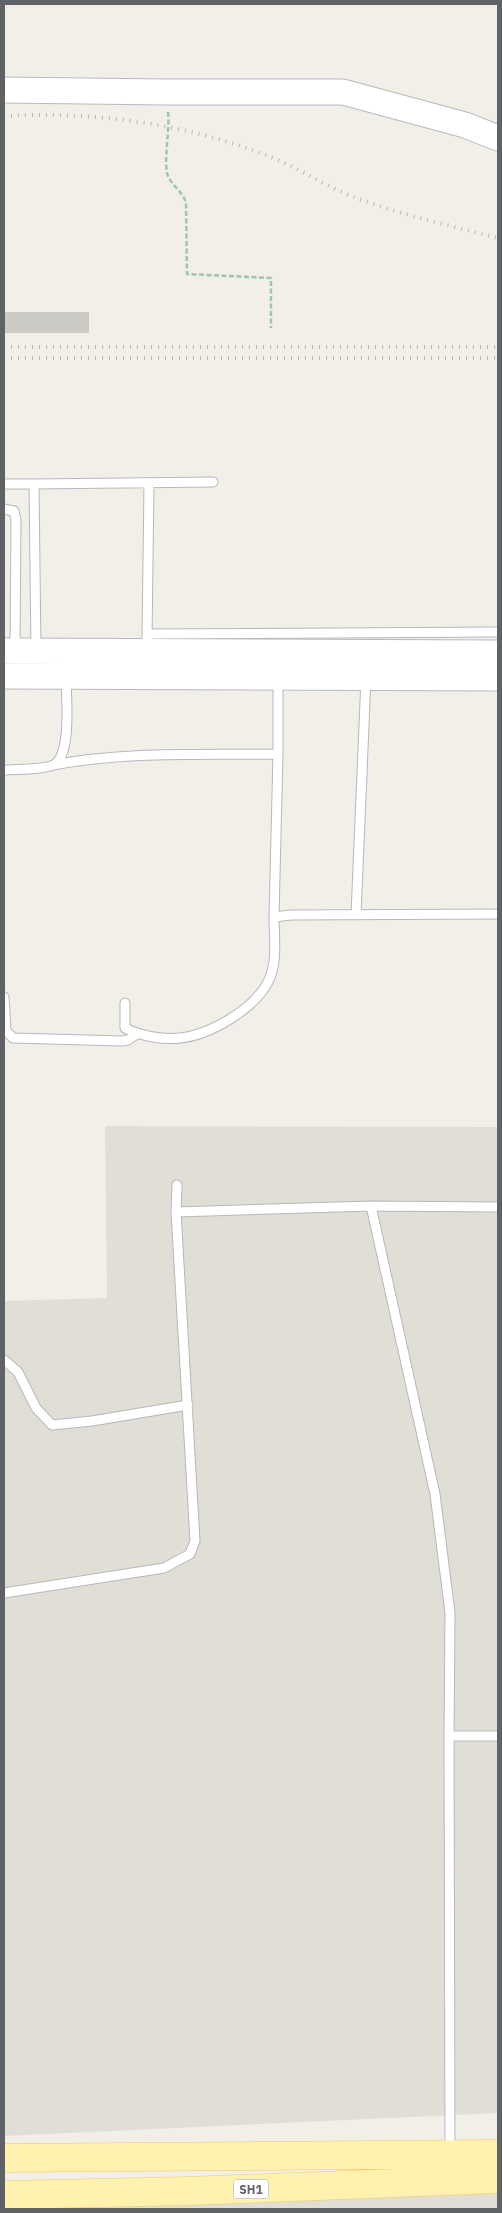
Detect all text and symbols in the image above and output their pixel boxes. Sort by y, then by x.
road number: SH1 [234,2180,268,2198]

